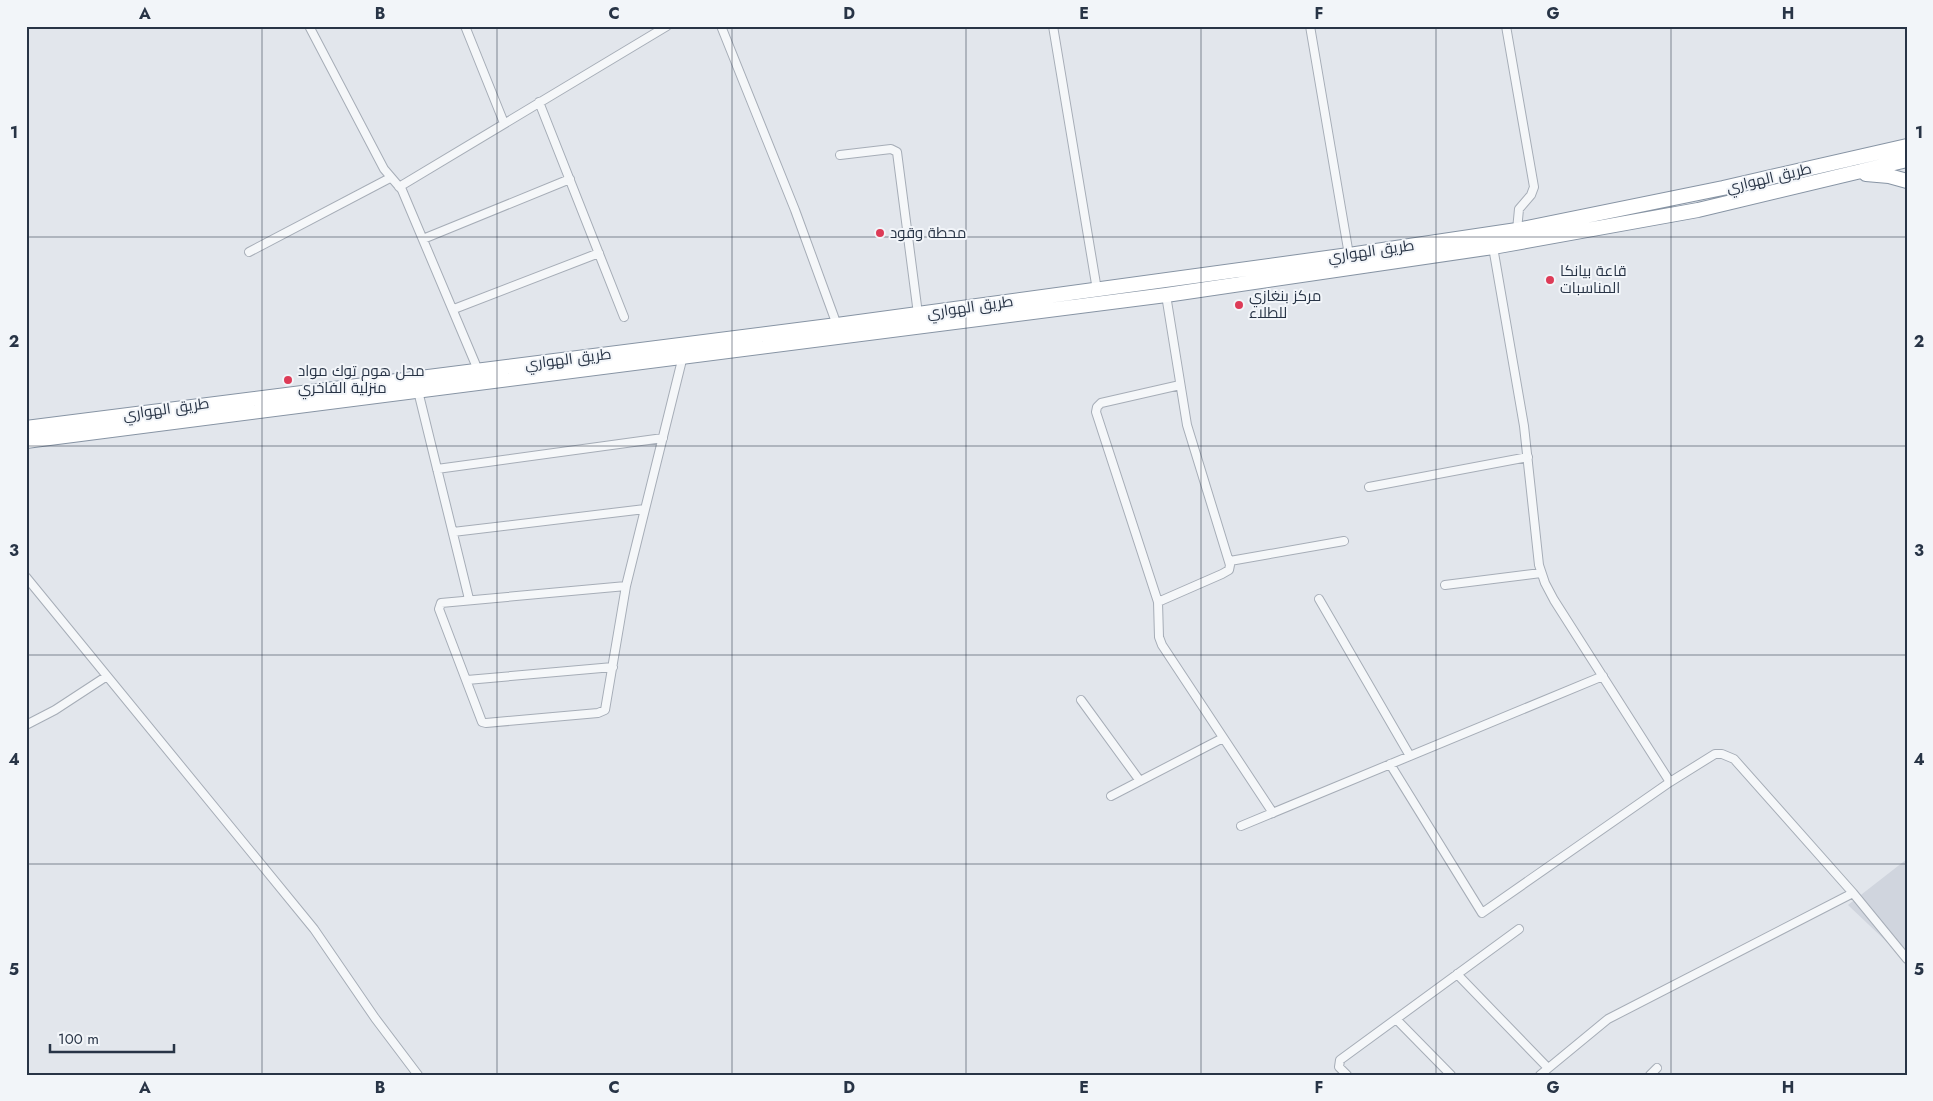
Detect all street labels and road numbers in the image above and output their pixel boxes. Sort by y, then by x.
street label: طريق الهواري [1724,158,1814,199]
street label: طريق الهواري [1326,234,1416,269]
street label: طريق الهواري [925,290,1015,325]
street label: طريق الهواري [524,343,613,376]
street label: طريق الهواري [121,392,211,427]

